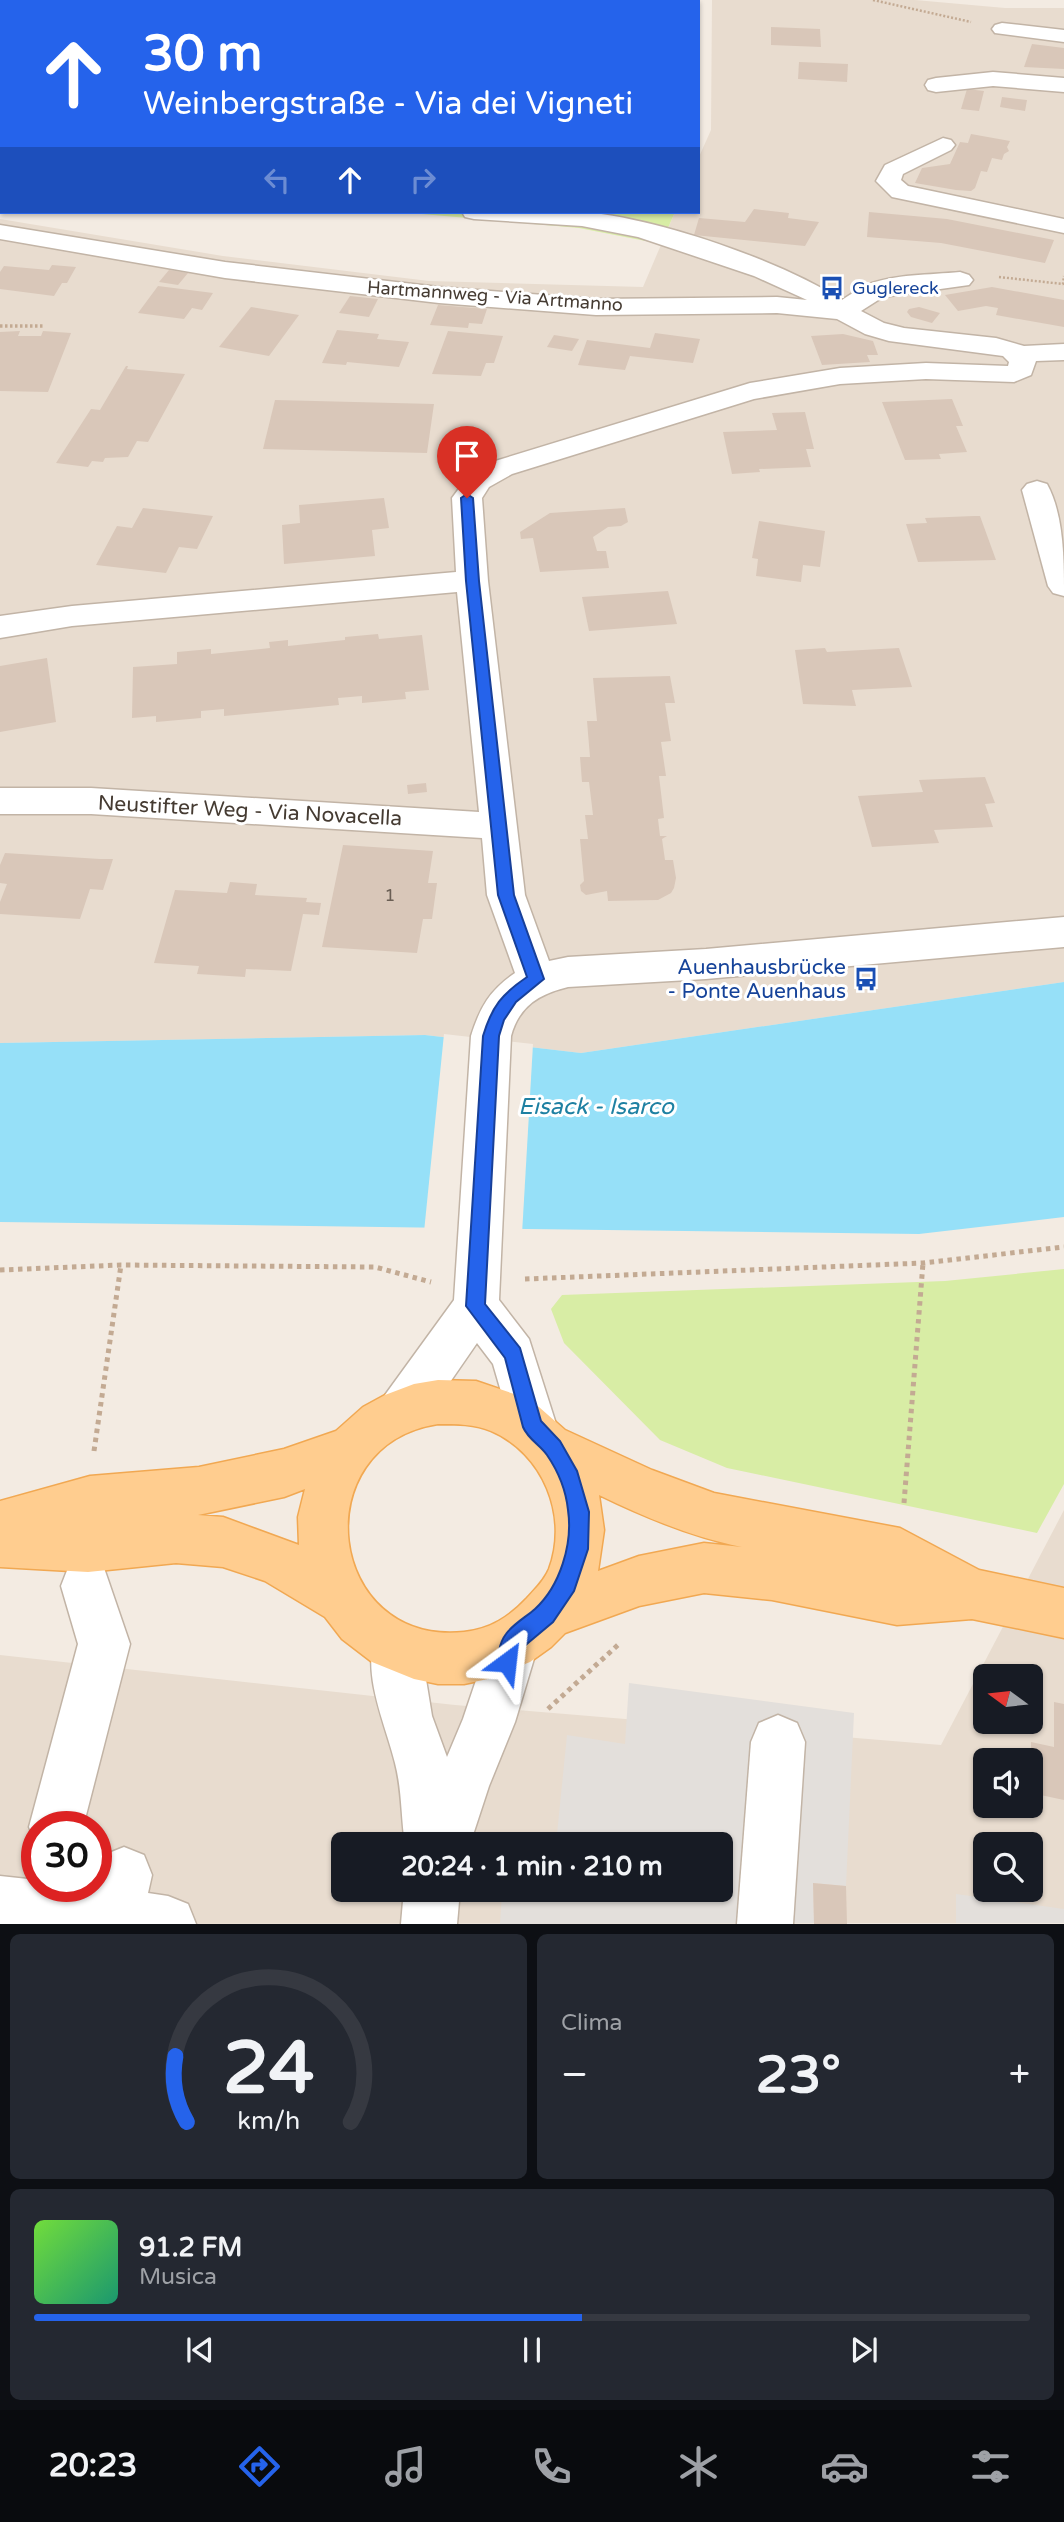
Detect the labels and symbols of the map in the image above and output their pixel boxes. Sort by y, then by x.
bus stop icon: Guglereck [818,274,846,302]
street label: Hartmannweg - Via Artmanno [366,276,624,316]
place label: Guglereck [852,277,939,299]
pin [437,426,497,498]
street label: Neustifter Weg - Via Novacella [97,791,403,831]
house number: 1 [384,884,396,906]
place label: Auenhausbrücke - Ponte Auenhaus [667,955,846,1004]
bus stop icon: Auenhausbrücke - Ponte Auenhaus [852,965,880,993]
water label: Eisack - Isarco [518,1093,675,1121]
position arrow [470,1625,544,1699]
north arrow [973,1664,1043,1734]
speed limit sign: 30 [21,1811,112,1902]

